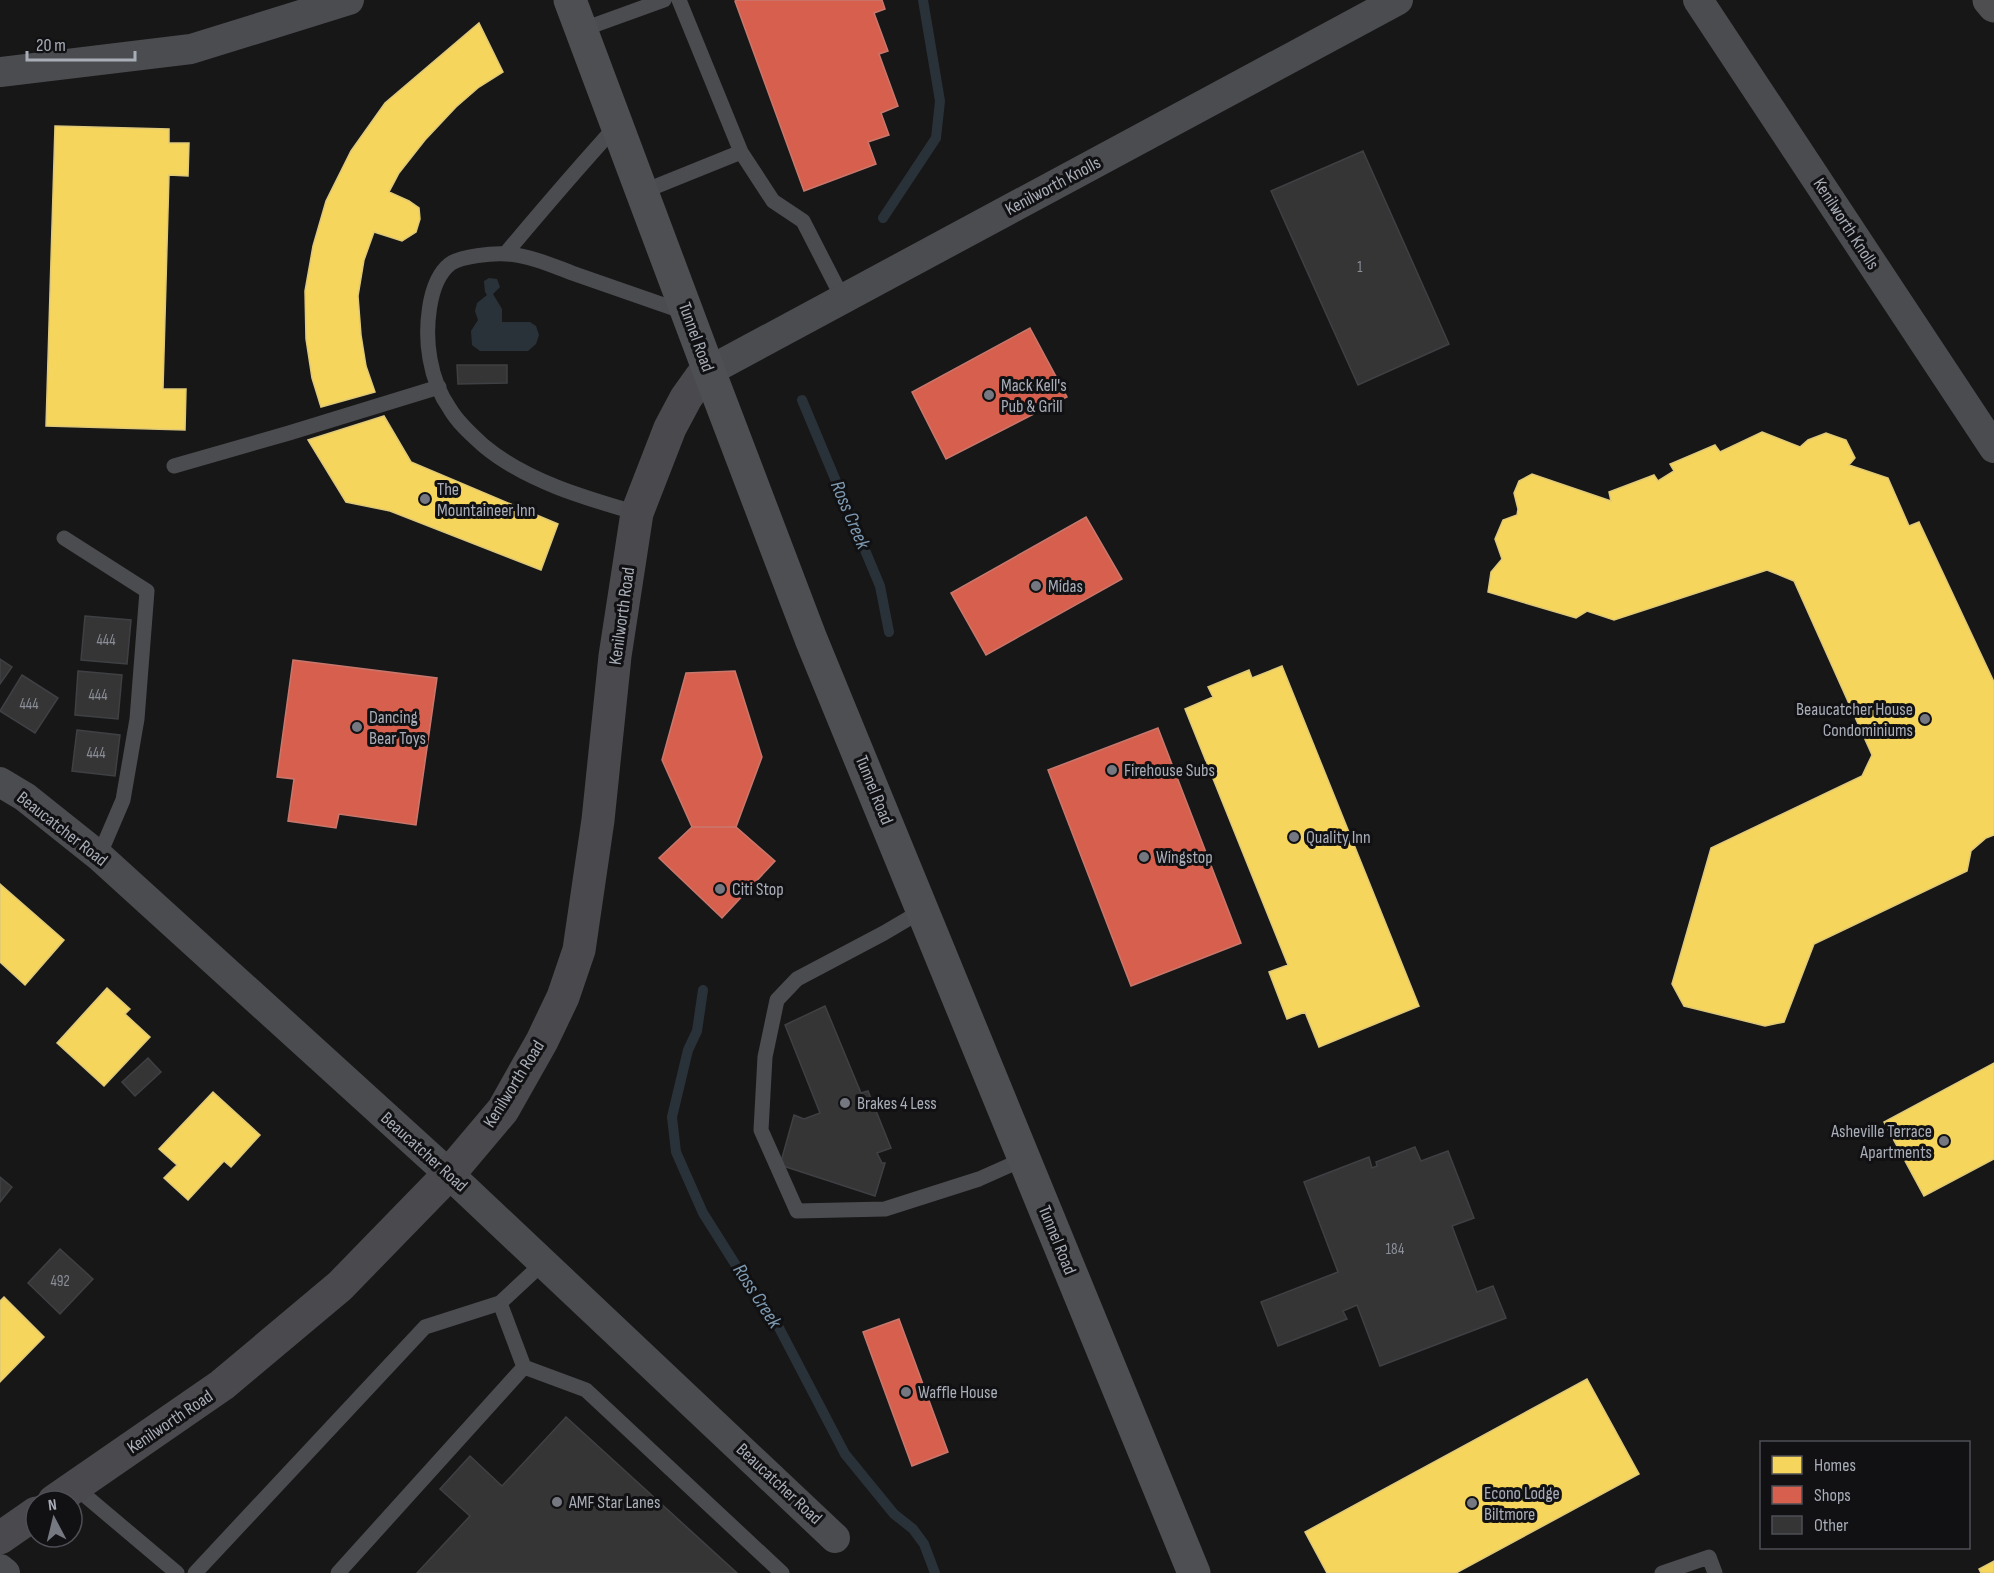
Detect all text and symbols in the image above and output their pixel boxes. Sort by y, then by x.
scale bar [27,24,135,62]
text: 20 m [36,35,66,56]
street label: Kenilworth Knolls [1002,152,1104,220]
street label: Kenilworth Knolls [1809,174,1883,274]
house number: 1 [1357,258,1363,277]
street label: Tunnel Road [674,299,718,375]
place label: Mack Kell's Pub & Grill [1001,375,1067,417]
marker: Mack Kell's Pub & Grill [982,388,996,402]
water label: Ross Creek [825,477,875,553]
place label: The Mountaineer Inn [437,479,535,521]
marker: The Mountaineer Inn [418,492,432,506]
street label: Kenilworth Road [605,566,639,666]
place label: Midas [1048,576,1083,597]
marker: Midas [1029,579,1043,593]
house number: 444 [97,631,115,650]
house number: 444 [89,686,107,705]
house number: 444 [20,695,38,714]
place label: Beaucatcher House Condominiums [1796,699,1913,741]
place label: Dancing Bear Toys [369,707,426,749]
marker: Beaucatcher House Condominiums [1918,712,1932,726]
marker: Dancing Bear Toys [350,720,364,734]
house number: 444 [87,744,105,763]
street label: Tunnel Road [851,753,897,827]
place label: Firehouse Subs [1124,760,1215,781]
marker: Firehouse Subs [1105,763,1119,777]
street label: Beaucatcher Road [13,787,111,871]
place label: Quality Inn [1306,827,1371,848]
marker: Quality Inn [1287,830,1301,844]
place label: Wingstop [1156,847,1213,868]
marker: Wingstop [1137,850,1151,864]
place label: Citi Stop [732,879,784,900]
marker: Citi Stop [713,882,727,896]
street label: Kenilworth Road [479,1037,549,1131]
place label: Brakes 4 Less [857,1093,937,1114]
marker: Brakes 4 Less [838,1096,852,1110]
street label: Beaucatcher Road [376,1108,472,1196]
place label: Asheville Terrace Apartments [1830,1121,1932,1163]
marker: Asheville Terrace Apartments [1937,1134,1951,1148]
street label: Tunnel Road [1034,1203,1080,1277]
house number: 184 [1386,1240,1404,1259]
water label: Ross Creek [727,1259,787,1333]
house number: 492 [50,1272,70,1291]
place label: Waffle House [918,1382,998,1403]
marker: Waffle House [899,1385,913,1399]
street label: Kenilworth Road [123,1386,217,1458]
street label: Beaucatcher Road [732,1439,826,1529]
legend [1760,1441,1970,1549]
text: Homes [1814,1455,1856,1476]
place label: Econo Lodge Biltmore [1484,1483,1560,1525]
text: Shops [1814,1485,1851,1506]
north arrow [24,1489,84,1549]
place label: AMF Star Lanes [568,1492,660,1513]
marker: AMF Star Lanes [550,1495,564,1509]
text: N [47,1496,58,1516]
marker: Econo Lodge Biltmore [1465,1496,1479,1510]
text: Other [1814,1515,1848,1536]

